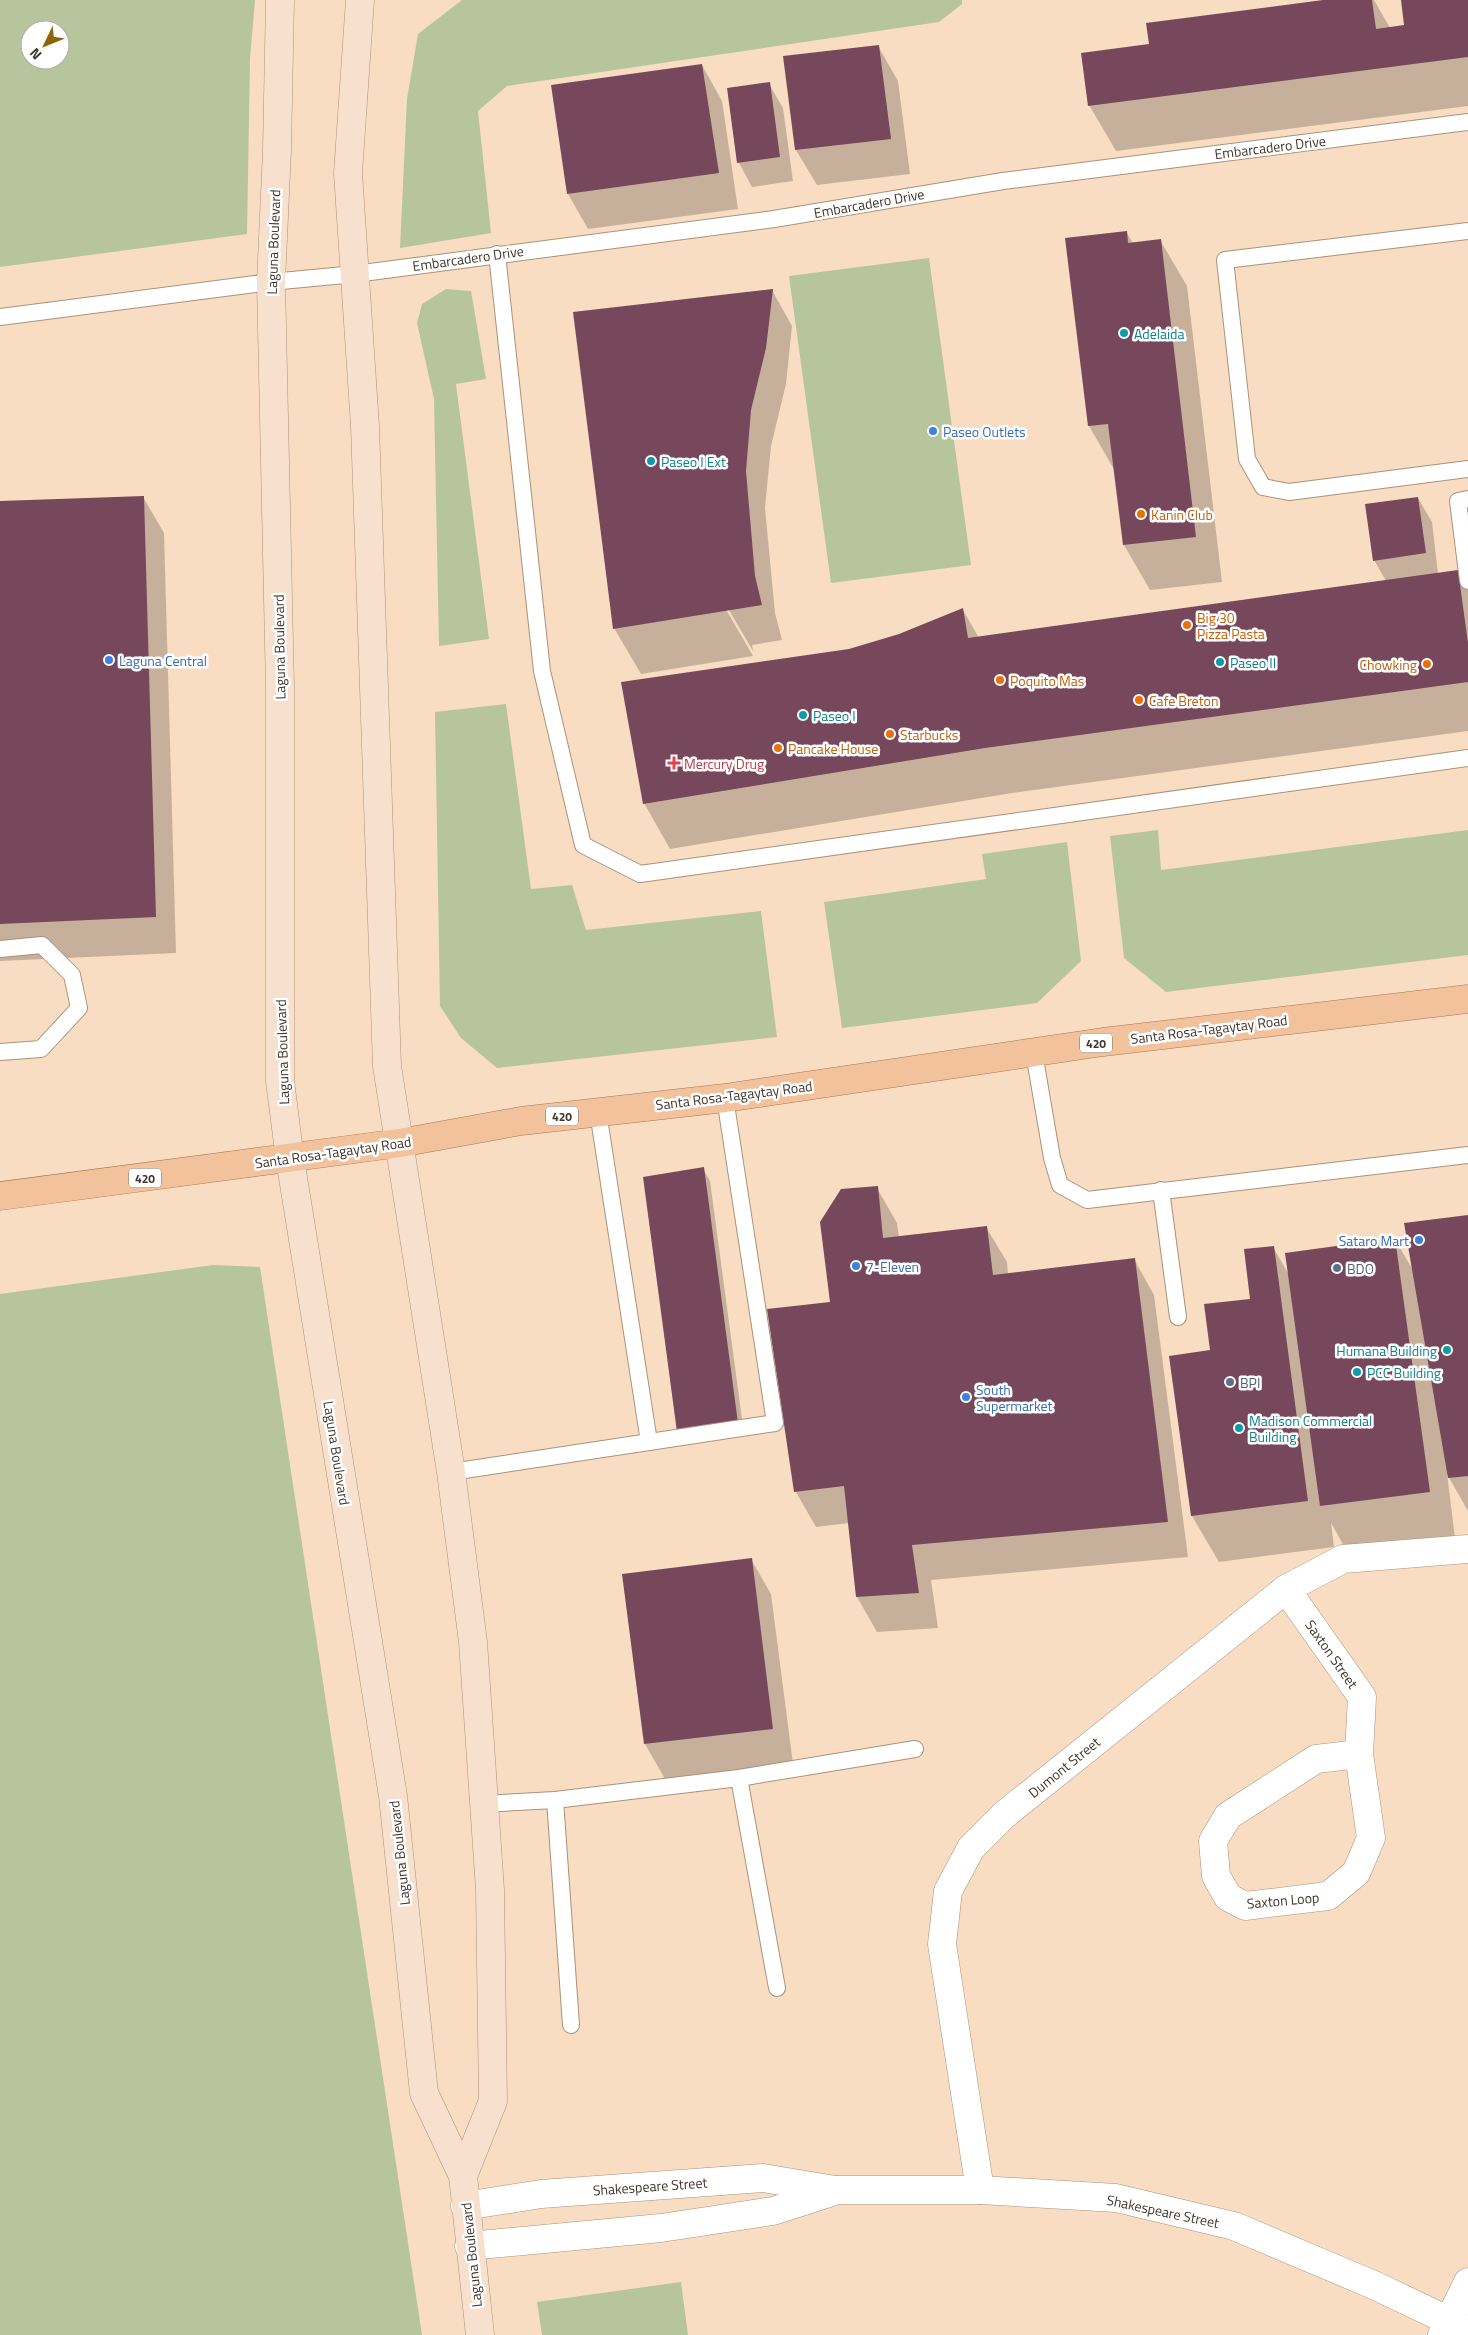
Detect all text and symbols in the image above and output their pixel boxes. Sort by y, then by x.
north arrow [20,20,70,70]
text: N [24,43,46,65]
street label: Embarcadero Drive [1213,130,1327,164]
street label: Embarcadero Drive [812,183,926,223]
street label: Laguna Boulevard [261,189,285,295]
street label: Embarcadero Drive [411,240,525,276]
place label: Adelaida [1134,323,1184,344]
marker: Adelaida [1118,327,1130,339]
place label: Paseo Outlets [943,421,1026,442]
marker: Paseo Outlets [927,425,939,437]
place label: Paseo I Ext [661,451,726,472]
marker: Paseo I Ext [645,455,657,467]
place label: Kanin Club [1151,504,1213,525]
marker: Kanin Club [1135,508,1147,520]
street label: Laguna Boulevard [268,594,290,700]
place label: Big 30 Pizza Pasta [1197,607,1265,644]
marker: Big 30 Pizza Pasta [1181,619,1193,631]
place label: Laguna Central [119,650,207,671]
place label: Paseo II [1230,652,1276,673]
marker: Laguna Central [103,654,115,666]
place label: Chowking [1359,654,1417,675]
marker: Paseo II [1214,656,1226,668]
marker: Chowking [1421,658,1433,670]
place label: Poquito Mas [1010,670,1084,691]
marker: Poquito Mas [994,674,1006,686]
place label: Cafe Breton [1149,690,1218,711]
marker: Cafe Breton [1133,694,1145,706]
place label: Paseo I [813,705,856,726]
marker: Paseo I [797,709,809,721]
place label: Starbucks [900,724,958,745]
marker: Starbucks [884,728,896,740]
place label: Pancake House [788,738,878,759]
marker: Pancake House [772,742,784,754]
place label: Mercury Drug [684,753,764,774]
marker: Mercury Drug [668,757,680,769]
street label: Laguna Boulevard [270,999,294,1105]
street label: Santa Rosa-Tagaytay Road [1129,1009,1289,1049]
road number: 420 [1080,1034,1112,1052]
street label: Santa Rosa-Tagaytay Road [654,1075,814,1115]
road number: 420 [546,1106,578,1126]
street label: Santa Rosa-Tagaytay Road [253,1131,413,1173]
road number: 420 [129,1168,161,1188]
place label: Sataro Mart [1339,1230,1409,1251]
marker: Sataro Mart [1413,1234,1425,1246]
place label: 7-Eleven [866,1256,919,1277]
place label: BDO [1347,1258,1374,1279]
marker: 7-Eleven [850,1260,862,1272]
marker: BDO [1331,1262,1343,1274]
place label: Humana Building [1336,1340,1437,1361]
marker: Humana Building [1441,1344,1453,1356]
place label: PCC Building [1367,1362,1441,1383]
marker: PCC Building [1351,1366,1363,1378]
place label: BPI [1240,1372,1260,1393]
marker: BPI [1224,1376,1236,1388]
place label: South Supermarket [976,1379,1052,1416]
marker: South Supermarket [960,1391,972,1403]
street label: Laguna Boulevard [318,1399,356,1507]
place label: Madison Commercial Building [1249,1410,1372,1447]
marker: Madison Commercial Building [1233,1422,1245,1434]
street label: Saxton Street [1300,1615,1364,1693]
street label: Dumont Street [1024,1731,1105,1803]
street label: Laguna Boulevard [383,1800,415,1906]
street label: Saxton Loop [1246,1886,1320,1914]
street label: Shakespeare Street [592,2172,708,2200]
street label: Shakespeare Street [1105,2189,1221,2233]
street label: Laguna Boulevard [455,2202,487,2308]

